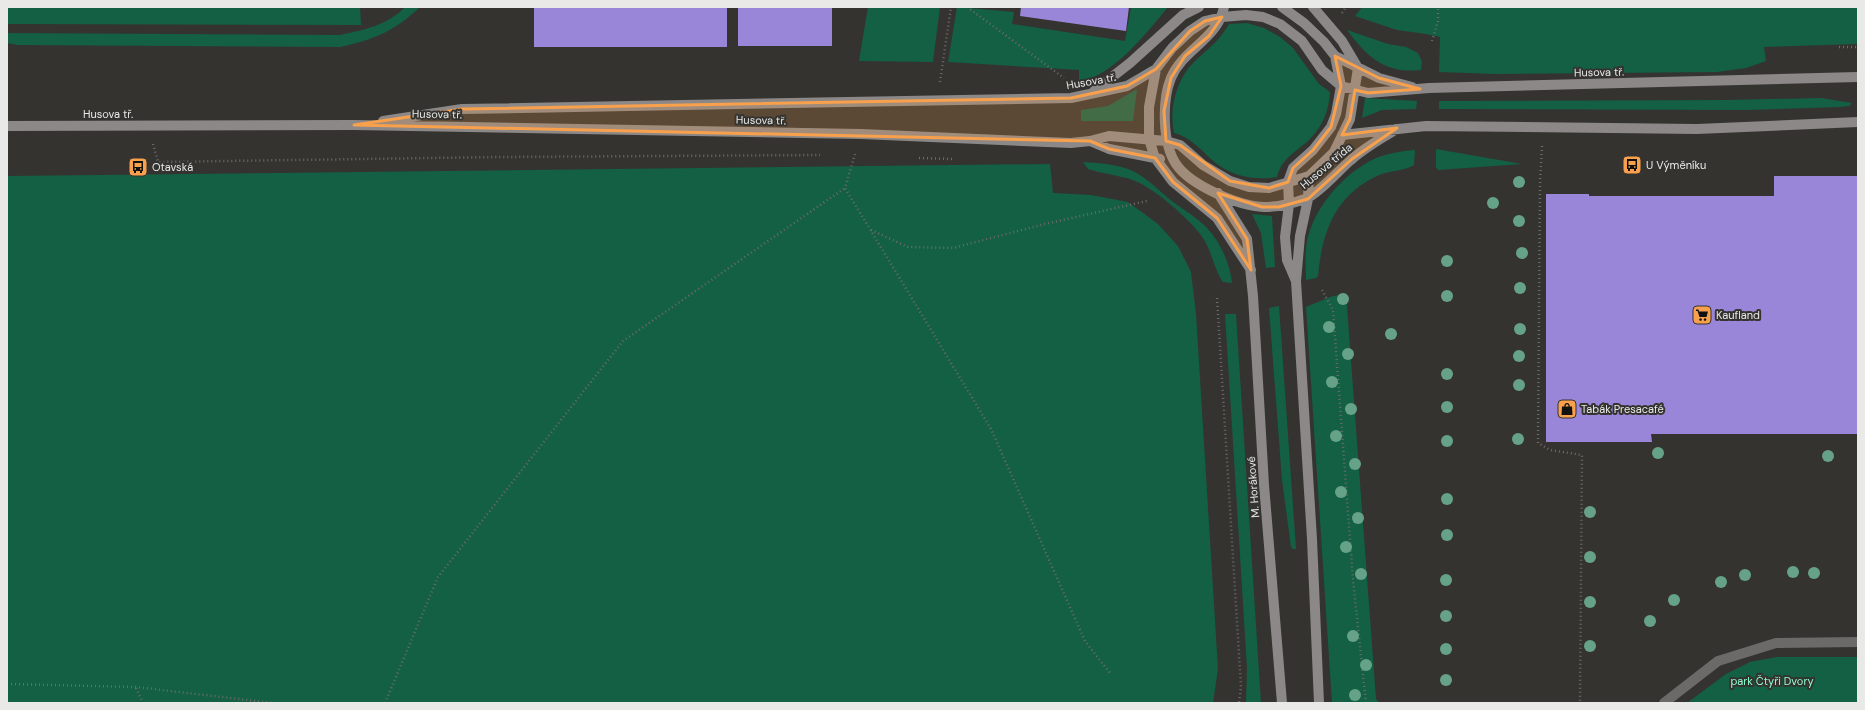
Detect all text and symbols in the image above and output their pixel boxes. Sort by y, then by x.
street label: Husova tř. [1574,65,1624,79]
street label: Husova tř. [1065,70,1117,92]
street label: Husova tř. [83,107,133,121]
street label: Husova tř. [412,107,462,121]
street label: Husova tř. [736,113,786,127]
street label: Husova třída [1297,140,1355,192]
bus stop icon: U Výměníku [1621,154,1643,176]
bus stop icon: Otavská [127,156,149,178]
place label: U Výměníku [1646,158,1706,172]
place label: Otavská [152,160,193,174]
supermarket icon: Kaufland [1691,304,1713,326]
place label: Kaufland [1716,308,1760,322]
shop icon: Tabák Presacafé [1556,398,1578,420]
place label: Tabák Presacafé [1581,402,1664,416]
street label: M. Horákové [1244,456,1262,518]
park label: park Čtyři Dvory [1730,674,1814,688]

